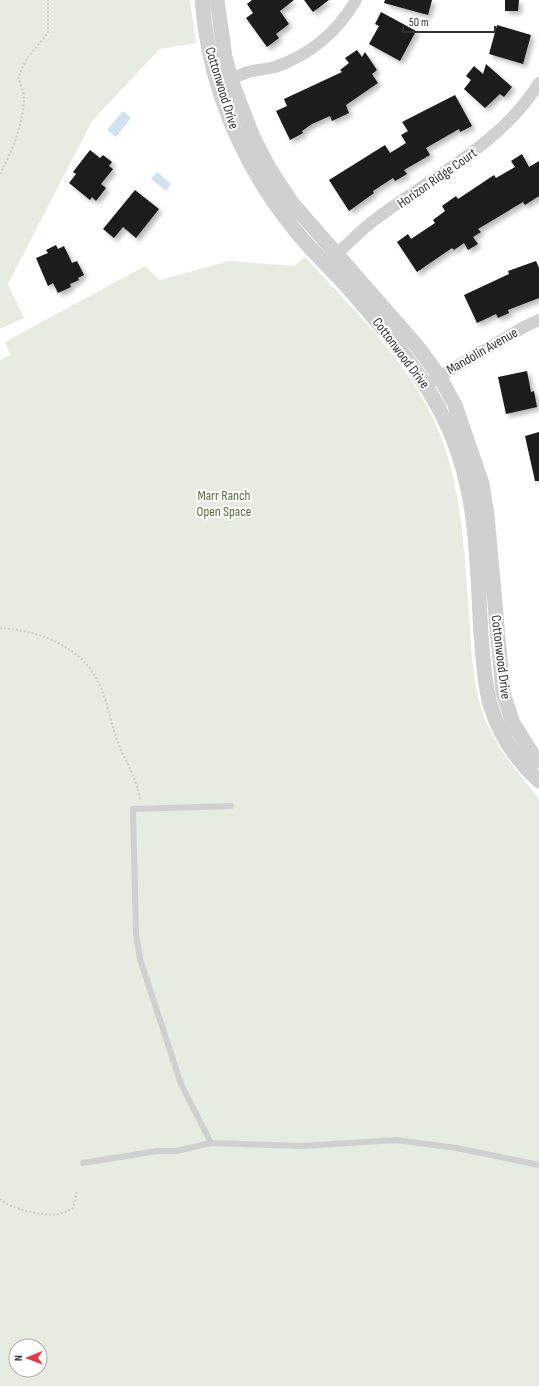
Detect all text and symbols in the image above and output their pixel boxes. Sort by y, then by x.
scale bar [403,8,495,34]
text: 50 m [409,15,429,30]
street label: Cottonwood Drive [202,45,242,131]
street label: Horizon Ridge Court [394,144,480,212]
street label: Cottonwood Drive [369,314,433,392]
street label: Mandolin Avenue [443,324,521,378]
park label: Marr Ranch Open Space [197,487,251,520]
street label: Cottonwood Drive [487,614,515,700]
north arrow [8,1338,48,1378]
text: N [12,1355,25,1361]

